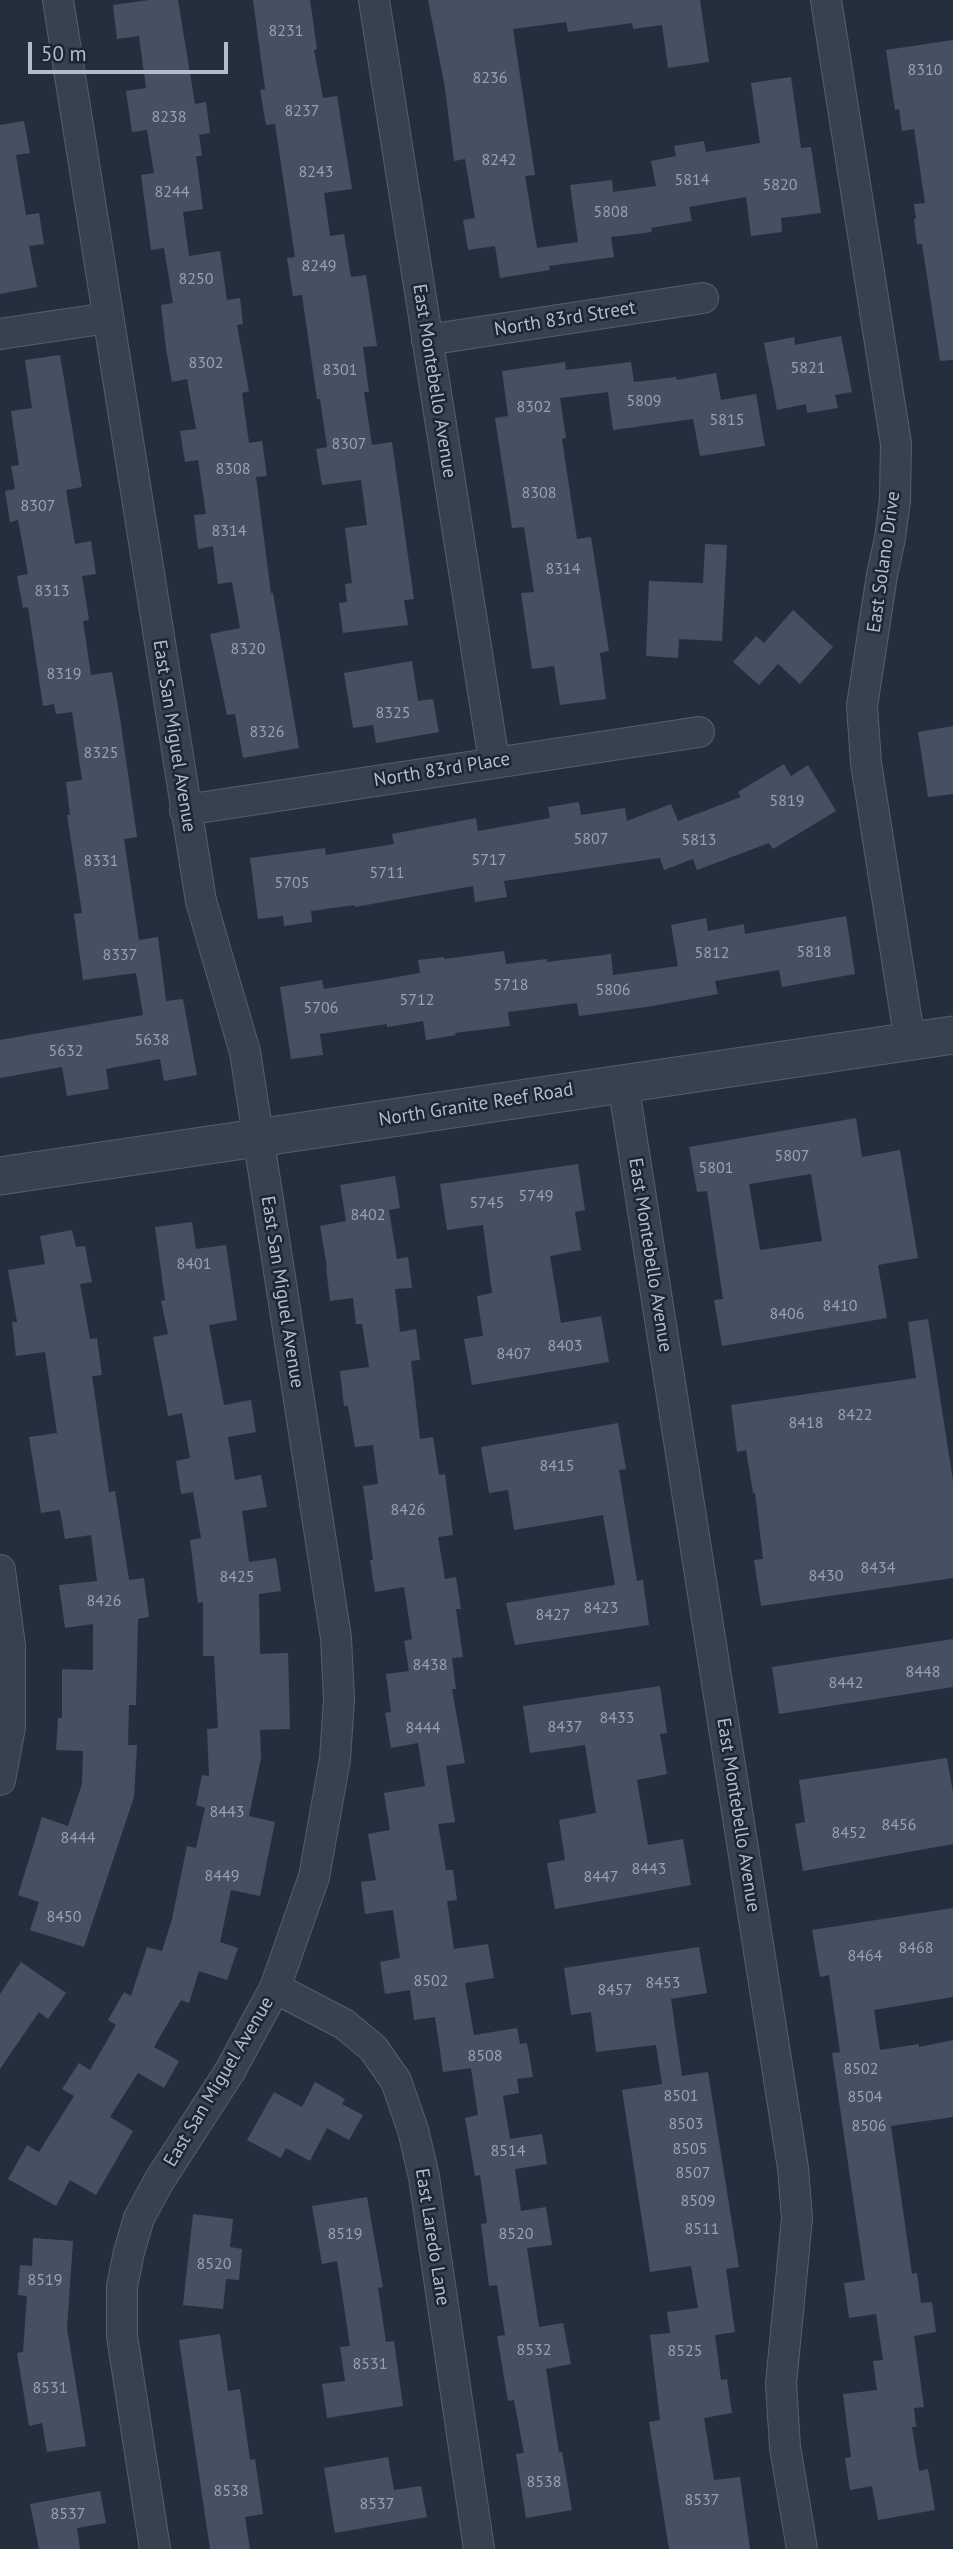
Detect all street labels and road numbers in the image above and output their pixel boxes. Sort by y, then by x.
street label: East Montebello Avenue [407,282,461,480]
street label: North 83rd Street [493,297,637,341]
street label: East Solano Drive [863,490,905,634]
street label: East San Miguel Avenue [148,638,200,834]
street label: North 83rd Place [372,748,512,792]
street label: North Granite Reef Road [377,1078,575,1132]
street label: East Montebello Avenue [623,1156,677,1354]
street label: East San Miguel Avenue [256,1194,308,1390]
street label: East Montebello Avenue [711,1716,765,1914]
street label: East San Miguel Avenue [159,1993,279,2171]
street label: East Laredo Lane [410,2167,454,2307]

